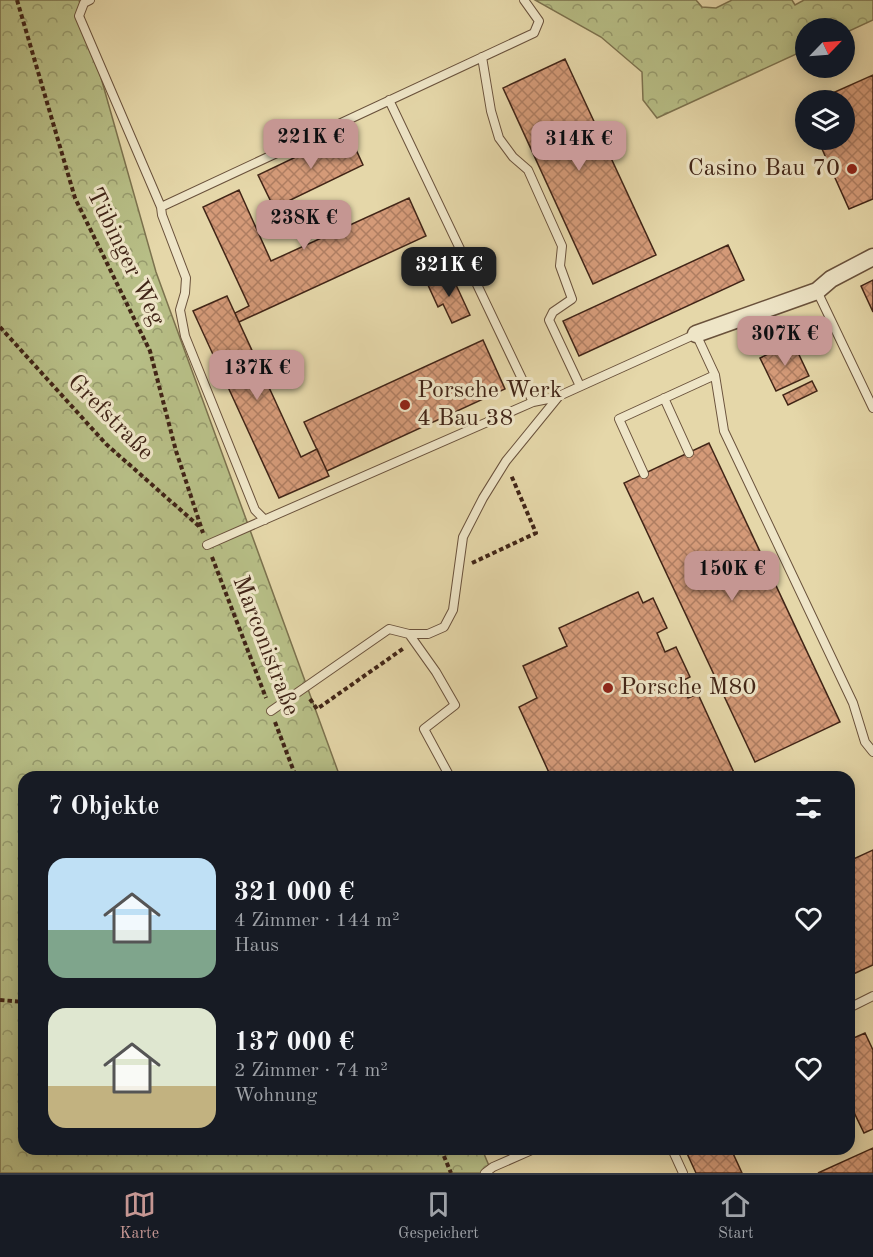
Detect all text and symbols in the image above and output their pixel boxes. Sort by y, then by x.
north arrow [795,18,855,78]
map controls [795,18,855,150]
button: layers [795,90,855,150]
pin: 221K € [262,119,360,170]
pin: 314K € [530,121,628,172]
text: 221K € [277,128,345,148]
text: 314K € [545,130,613,150]
place label: Casino Bau 70 [688,157,840,181]
marker: Casino Bau 70 [845,162,859,176]
street label: Tübinger Weg [81,185,169,330]
pin: 238K € [255,200,353,251]
text: 238K € [270,209,338,229]
pin: 321K € [400,247,498,298]
text: 321K € [415,256,483,276]
pin: 307K € [736,316,834,367]
text: 307K € [751,325,819,345]
pin: 137K € [208,350,306,401]
text: 137K € [223,359,291,379]
street label: Grefstraße [63,371,157,465]
place label: Porsche Werk 4 Bau 38 [417,379,562,431]
marker: Porsche Werk 4 Bau 38 [398,398,412,412]
pin: 150K € [683,551,781,602]
text: 150K € [698,560,766,580]
street label: Marconistraße [227,573,303,719]
place label: Porsche M80 [620,676,756,700]
marker: Porsche M80 [601,681,615,695]
icon: filters [792,791,825,824]
text: 7 Objekte [48,794,160,820]
text: 321 000 € [234,880,354,906]
icon: home [96,882,168,954]
icon: heart [792,902,825,935]
text: 4 Zimmer · 144 m² [234,911,399,931]
text: Haus [234,936,279,956]
text: 137 000 € [234,1030,354,1056]
icon: home [96,1032,168,1104]
icon: heart [792,1052,825,1085]
text: 2 Zimmer · 74 m² [234,1061,388,1081]
text: Wohnung [234,1086,317,1106]
tab: Karte [119,1188,159,1244]
tab: Gespeichert [398,1188,479,1244]
tab: Start [718,1188,754,1244]

